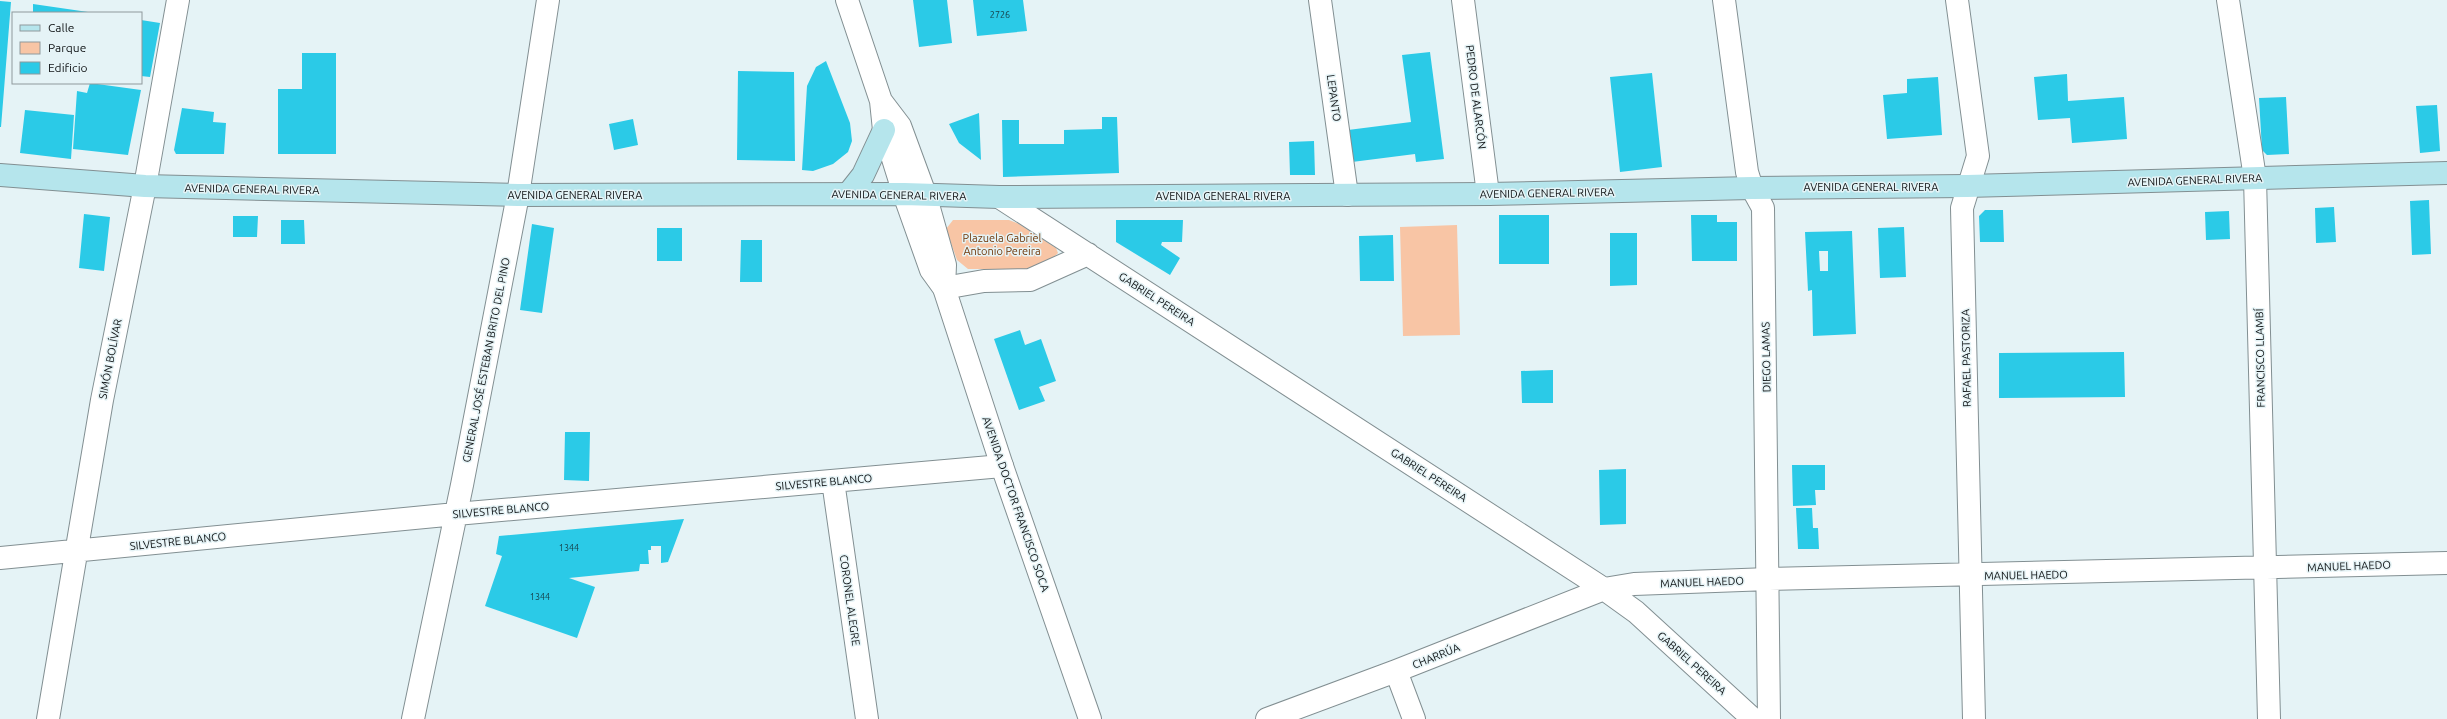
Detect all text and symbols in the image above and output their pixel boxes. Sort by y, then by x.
house number: 2726 [990,10,1010,20]
legend [12,12,142,84]
text: Calle [48,21,74,34]
text: Parque [48,41,86,54]
street label: PEDRO DE ALARCÓN [1464,44,1489,150]
text: Edificio [48,61,88,74]
street label: LEPANTO [1325,74,1343,122]
street label: AVENIDA GENERAL RIVERA [2127,172,2263,188]
street label: AVENIDA GENERAL RIVERA [1804,181,1939,193]
street label: AVENIDA GENERAL RIVERA [184,182,320,196]
street label: AVENIDA GENERAL RIVERA [1479,186,1615,200]
street label: AVENIDA GENERAL RIVERA [831,188,967,202]
street label: AVENIDA GENERAL RIVERA [508,189,643,201]
street label: AVENIDA GENERAL RIVERA [1156,190,1291,202]
park label: Plazuela Gabriel Antonio Pereira [963,232,1042,257]
street label: GENERAL JOSÉ ESTEBAN BRITO DEL PINO [459,256,512,463]
street label: GABRIEL PEREIRA [1117,270,1198,329]
street label: RAFAEL PASTORIZA [1959,308,1973,407]
street label: FRANCISCO LLAMBÍ [2252,308,2267,408]
street label: SIMÓN BOLÍVAR [95,318,124,400]
street label: DIEGO LAMAS [1759,321,1773,392]
street label: AVENIDA DOCTOR FRANCISCO SOCA [980,415,1052,594]
street label: GABRIEL PEREIRA [1389,446,1470,505]
street label: SILVESTRE BLANCO [775,472,873,492]
street label: SILVESTRE BLANCO [452,500,550,520]
street label: SILVESTRE BLANCO [129,530,227,552]
house number: 1344 [559,543,579,553]
street label: CORONEL ALEGRE [838,554,862,646]
street label: MANUEL HAEDO [2307,559,2391,573]
street label: MANUEL HAEDO [1984,568,2068,582]
street label: MANUEL HAEDO [1660,575,1744,589]
house number: 1344 [530,592,550,602]
street label: GABRIEL PEREIRA [1655,629,1729,698]
street label: CHARRÚA [1410,640,1462,671]

